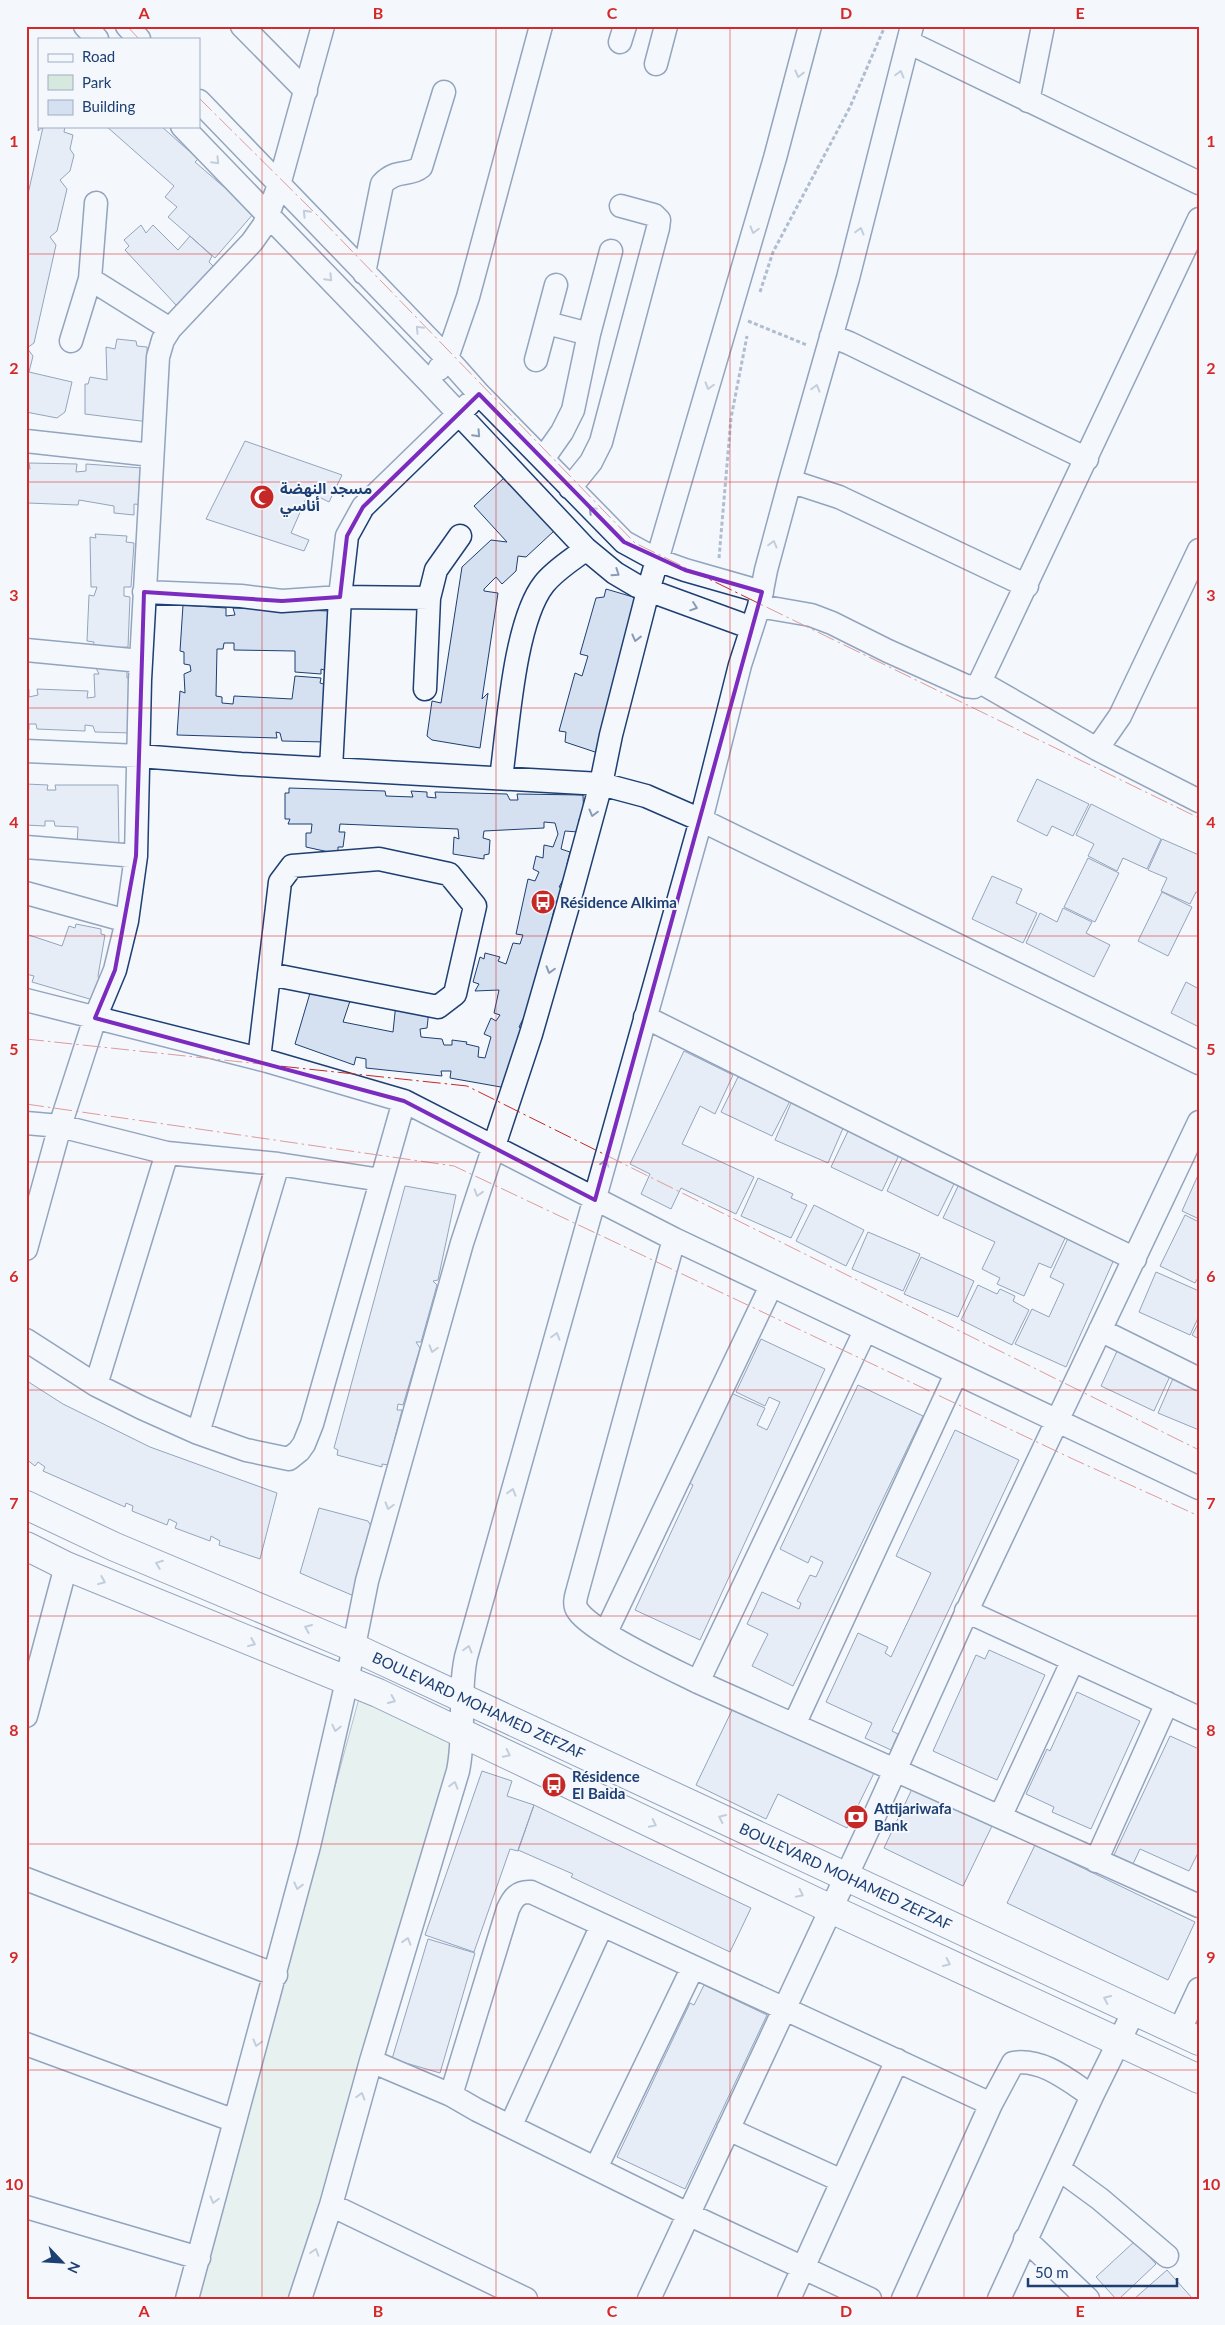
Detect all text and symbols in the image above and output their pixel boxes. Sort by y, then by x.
text: A [137,3,150,22]
text: B [373,3,383,22]
text: C [607,3,618,22]
text: D [840,3,852,22]
text: E [1075,3,1085,22]
legend [38,38,200,128]
text: Road [82,47,115,65]
one-way arrow [794,69,805,78]
one-way arrow [894,70,904,78]
text: Park [82,73,112,91]
text: Building [82,97,135,115]
text: 1 [9,131,19,150]
text: 1 [1206,131,1216,150]
one-way arrow [210,156,219,165]
one-way arrow [303,209,312,218]
one-way arrow [750,225,760,233]
one-way arrow [854,227,865,236]
one-way arrow [323,272,332,281]
one-way arrow [416,326,425,335]
text: 2 [9,358,19,377]
text: 2 [1206,358,1216,377]
one-way arrow [704,382,715,390]
one-way arrow [810,384,820,392]
one-way arrow [471,428,480,437]
place label: مسجد النهضة أناسي [280,479,372,517]
mosque icon: مسجد النهضة أناسي [249,484,275,510]
one-way arrow [589,506,598,515]
one-way arrow [767,541,777,549]
one-way arrow [610,567,620,576]
text: 3 [9,585,19,604]
text: 3 [1206,585,1216,604]
one-way arrow [689,601,698,611]
one-way arrow [631,634,642,643]
one-way arrow [588,809,599,817]
text: 4 [9,812,19,831]
text: 4 [1206,812,1216,831]
bus stop icon: Résidence Alkima [530,889,556,915]
place label: Résidence Alkima [560,893,677,911]
one-way arrow [545,965,555,973]
text: 5 [9,1039,19,1058]
text: 5 [1206,1039,1216,1058]
one-way arrow [599,1158,610,1167]
one-way arrow [474,1189,484,1197]
text: 6 [9,1266,19,1285]
text: 6 [1206,1266,1216,1285]
one-way arrow [551,1333,561,1341]
one-way arrow [428,1345,439,1354]
one-way arrow [506,1488,517,1497]
text: 7 [9,1493,19,1512]
text: 7 [1206,1493,1216,1512]
one-way arrow [384,1501,394,1509]
one-way arrow [155,1560,164,1570]
one-way arrow [97,1575,106,1585]
one-way arrow [305,1624,313,1634]
one-way arrow [248,1637,256,1647]
one-way arrow [463,1645,473,1654]
street label: BOULEVARD MOHAMED ZEFZAF [370,1648,588,1762]
one-way arrow [387,1694,396,1704]
text: 8 [9,1720,19,1739]
text: 8 [1206,1720,1216,1739]
one-way arrow [331,1724,342,1733]
one-way arrow [501,1748,510,1758]
place label: Résidence El Baida [572,1767,640,1802]
bus stop icon: Résidence El Baida [541,1772,567,1798]
one-way arrow [448,1781,458,1790]
place label: Attijariwafa Bank [873,1799,952,1834]
bank icon: Attijariwafa Bank [843,1804,869,1830]
one-way arrow [718,1814,727,1824]
one-way arrow [648,1818,657,1828]
street label: BOULEVARD MOHAMED ZEFZAF [737,1819,955,1933]
one-way arrow [294,1882,304,1890]
one-way arrow [795,1888,804,1898]
one-way arrow [402,1937,412,1945]
text: 9 [9,1947,19,1966]
text: 9 [1206,1947,1216,1966]
one-way arrow [942,1957,951,1967]
one-way arrow [1103,1994,1112,2005]
one-way arrow [252,2039,262,2047]
one-way arrow [355,2093,365,2101]
text: 10 [5,2174,23,2193]
text: 10 [1202,2174,1220,2193]
one-way arrow [209,2196,220,2205]
north arrow [38,2238,88,2288]
one-way arrow [309,2249,319,2257]
scale bar [1028,2255,1176,2287]
text: N [64,2259,84,2276]
text: 50 m [1035,2263,1069,2281]
text: A [137,2301,150,2320]
text: B [373,2301,383,2320]
text: C [607,2301,618,2320]
text: D [840,2301,852,2320]
text: E [1075,2301,1085,2320]

